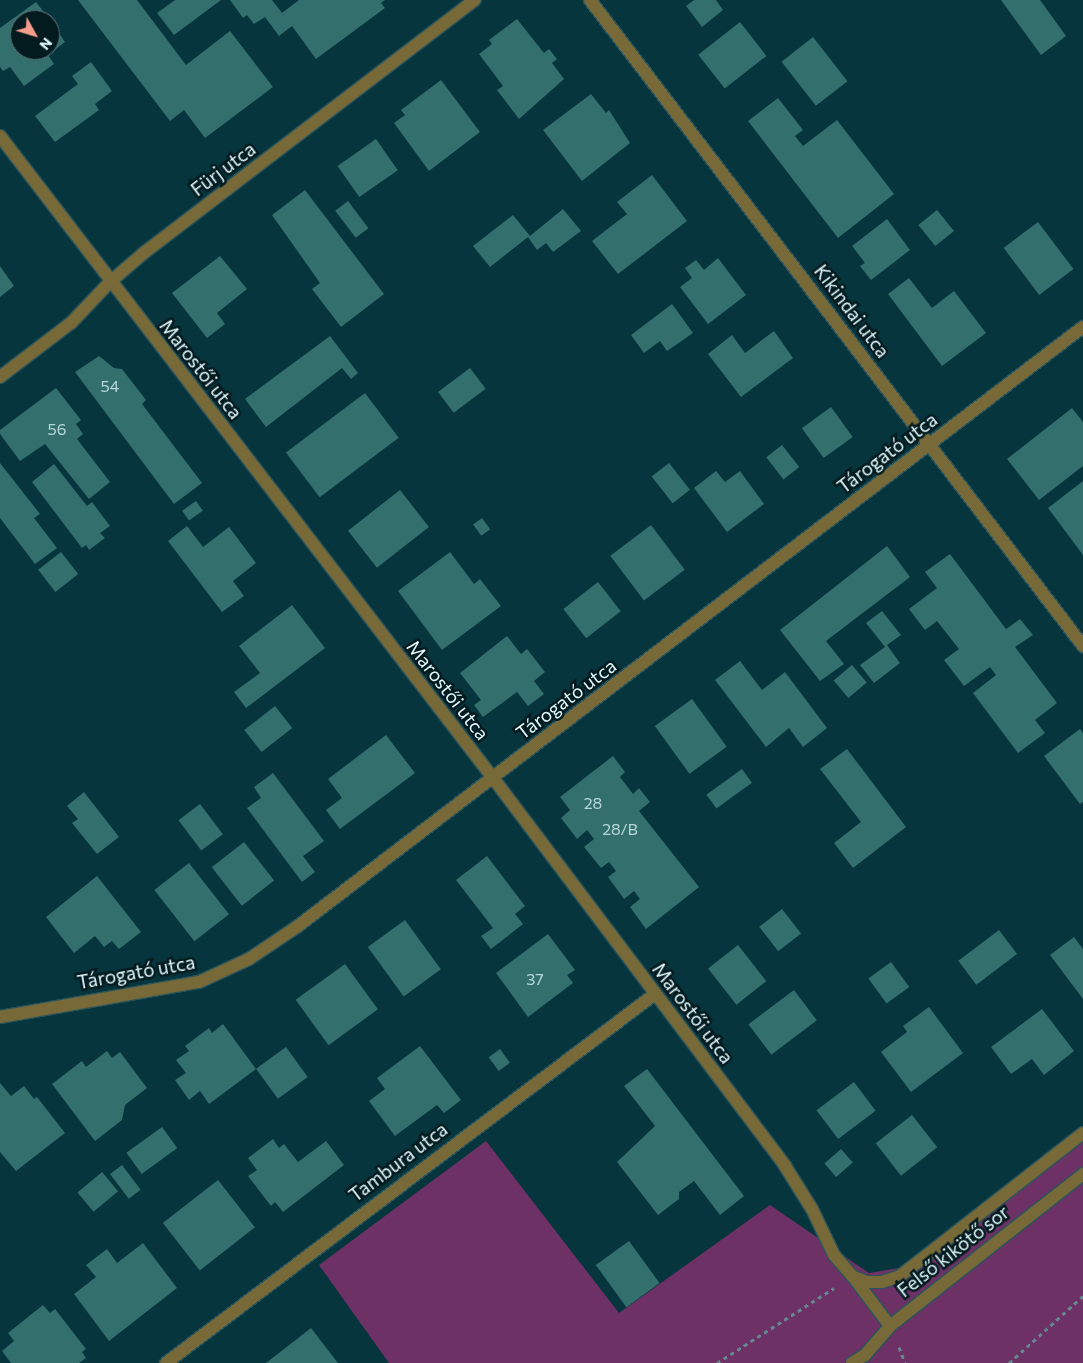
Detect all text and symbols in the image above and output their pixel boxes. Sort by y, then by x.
north arrow [10,10,60,60]
text: N [36,35,56,54]
street label: Fürj utca [186,137,260,201]
street label: Kikindai utca [810,260,894,362]
street label: Marostői utca [155,315,247,423]
house number: 54 [101,376,119,396]
street label: Tárogató utca [832,408,942,498]
house number: 56 [48,419,66,439]
street label: Marostői utca [402,636,494,744]
street label: Tárogató utca [511,654,621,744]
house number: 28 [584,793,602,813]
house number: 28/B [602,819,638,839]
street label: Tárogató utca [75,950,197,994]
street label: Marostői utca [648,958,738,1068]
house number: 37 [526,969,544,989]
street label: Tambura utca [344,1118,452,1206]
street label: Felső kikötő sor [893,1200,1013,1302]

